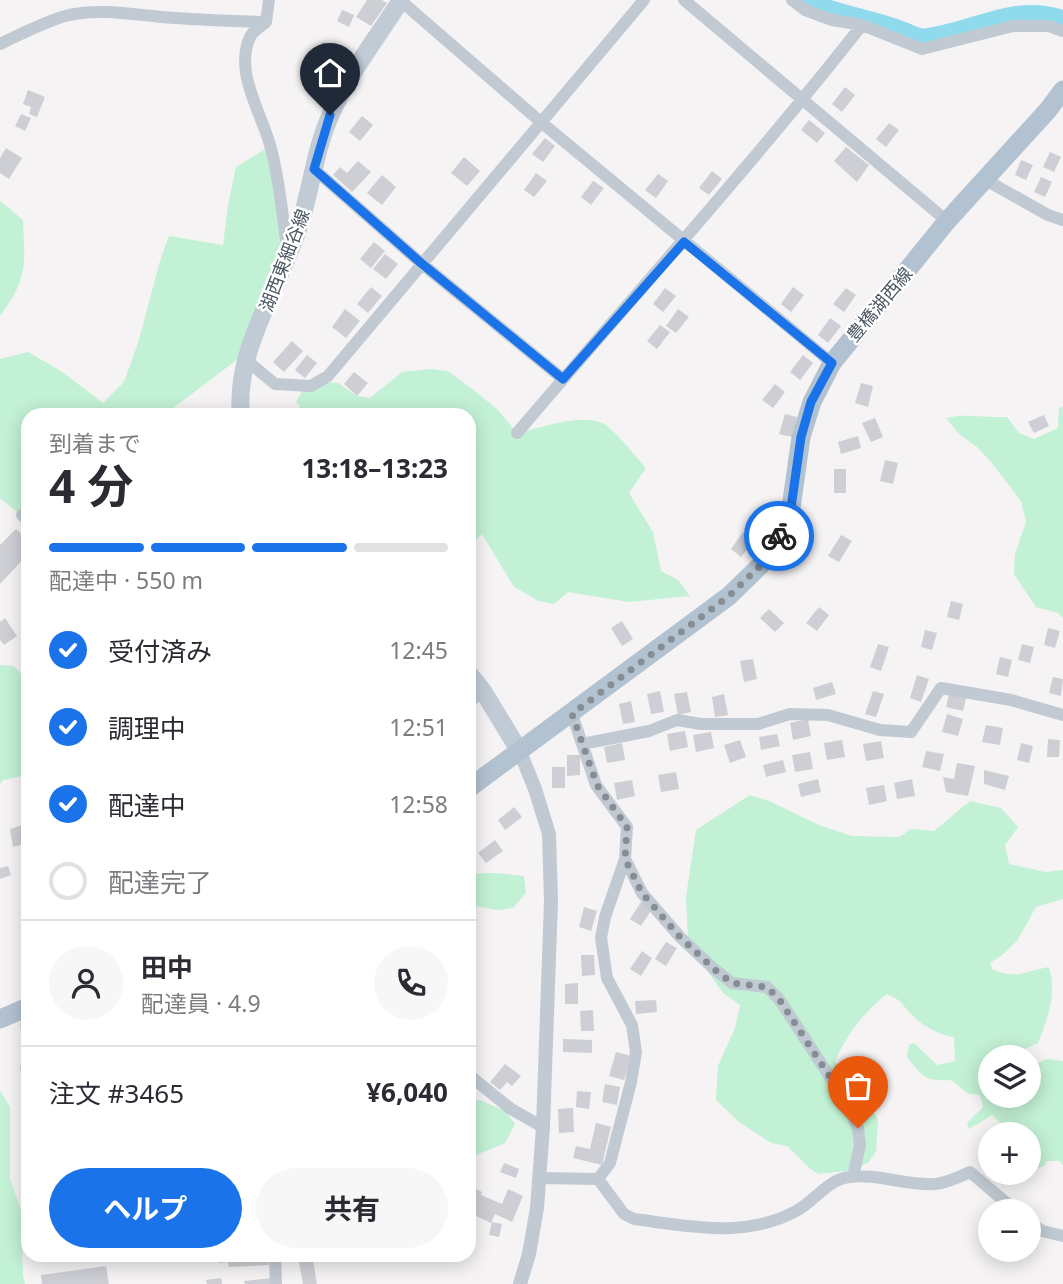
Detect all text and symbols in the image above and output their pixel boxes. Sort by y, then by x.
pin [300,43,360,115]
icon: home [311,54,349,92]
street label: 湖西東細谷線 [253,205,315,315]
street label: 豊橋湖西線 [841,262,917,346]
text: 到着まで [49,427,141,459]
text: 13:18–13:23 [301,450,448,486]
text: 4 分 [49,454,133,516]
courier [744,501,814,571]
icon: bike [760,517,798,555]
text: 配達中 · 550 m [49,564,203,596]
icon: check [49,631,87,669]
text: 受付済み [108,633,212,669]
text: 12:45 [389,634,448,666]
icon: check [49,708,87,746]
text: 調理中 [108,710,186,746]
text: 12:51 [389,711,448,743]
icon: check [49,785,87,823]
text: 配達中 [108,787,186,823]
text: 12:58 [389,788,448,820]
text: 配達完了 [108,864,212,900]
button: person [49,946,123,1020]
button: phone [374,946,448,1020]
text: 田中 [141,949,193,985]
text: 配達員 · 4.9 [141,987,261,1019]
map controls [978,1045,1041,1262]
button: layers [978,1045,1041,1108]
pin [828,1056,888,1128]
icon: bag [839,1067,877,1105]
text: ¥6,040 [366,1074,448,1110]
text: 注文 #3465 [49,1075,184,1111]
button: + [978,1122,1041,1185]
button: ヘルプ [49,1168,242,1248]
button: 共有 [256,1168,448,1248]
button: − [978,1199,1041,1262]

